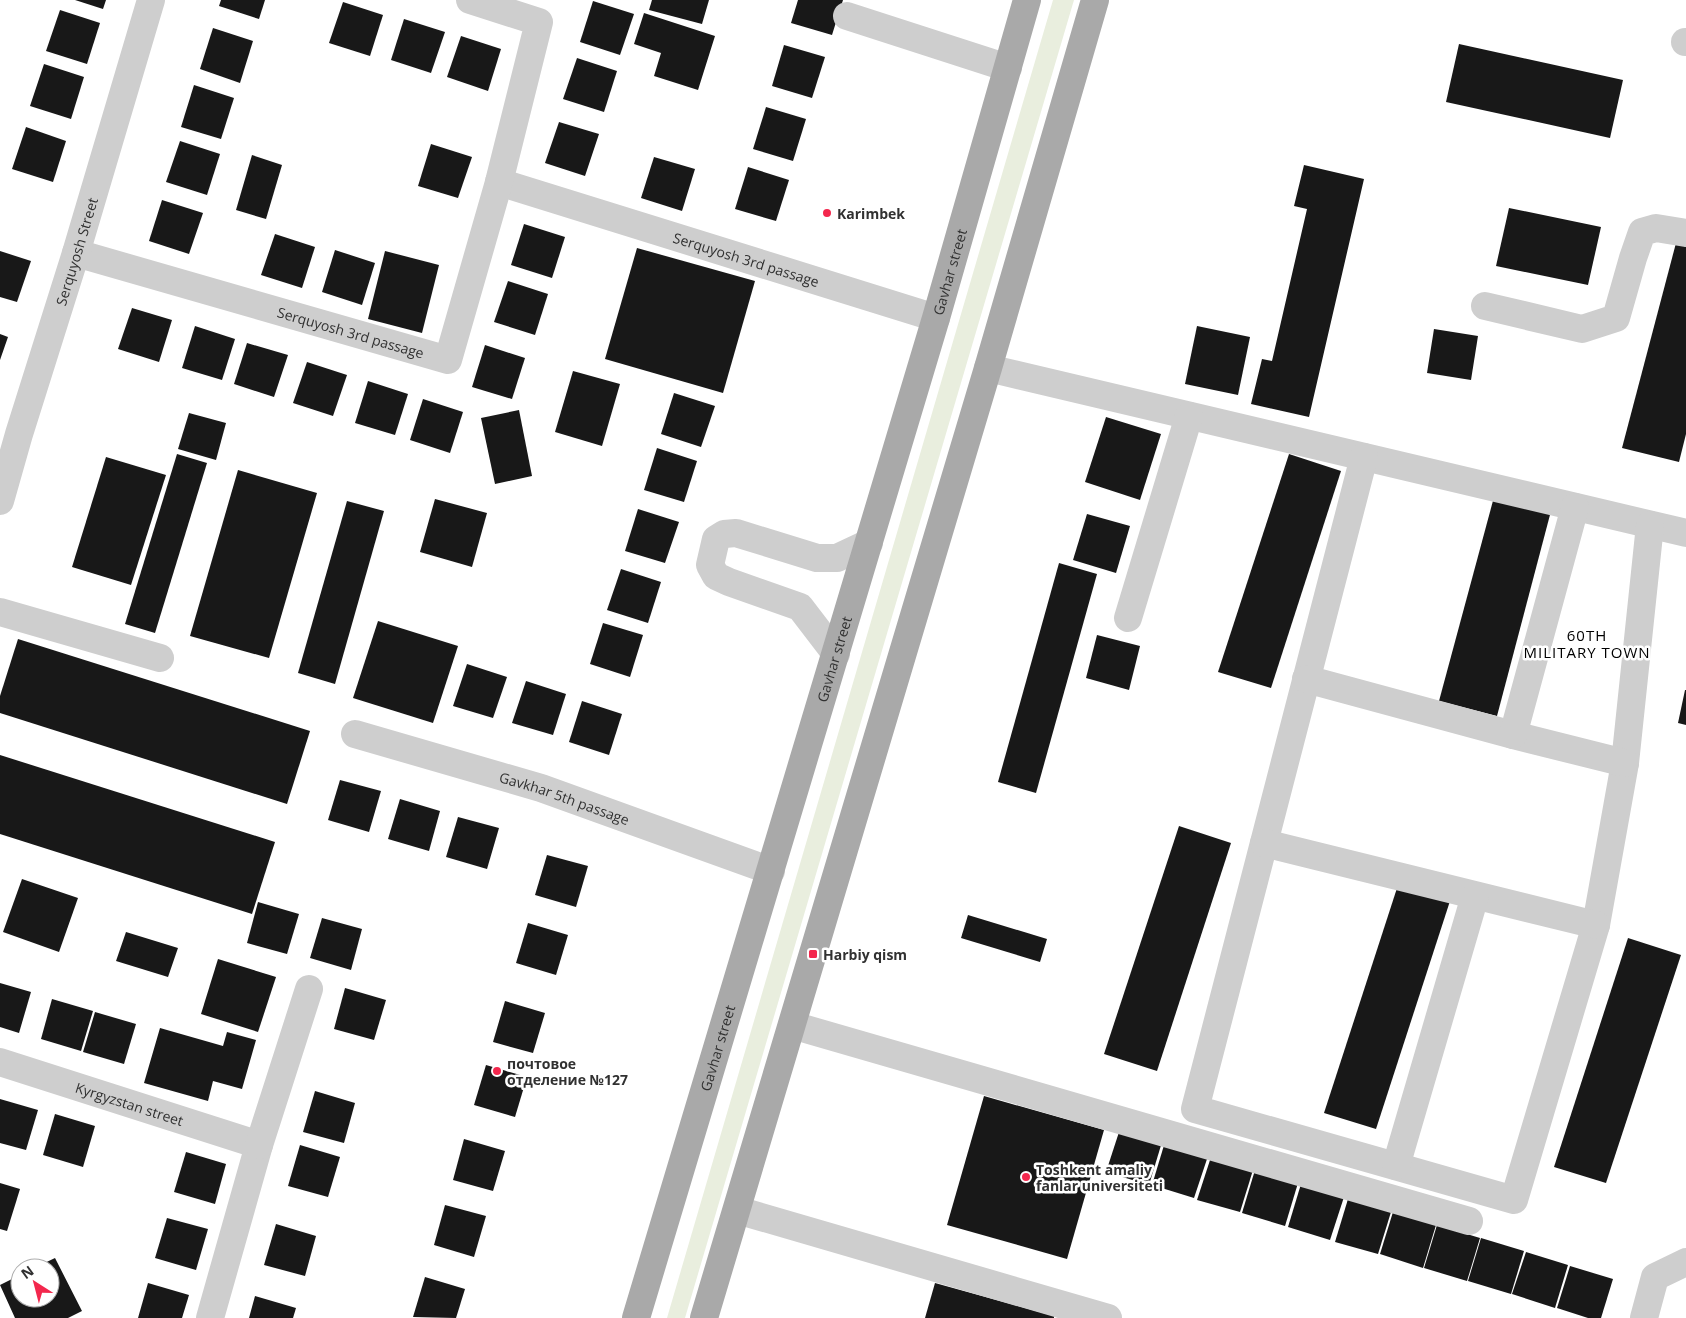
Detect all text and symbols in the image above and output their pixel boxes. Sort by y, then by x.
street label: Serquyosh Street [51,195,101,308]
place label: Karimbek [837,204,905,223]
marker: Karimbek [821,207,833,219]
street label: Serquyosh 3rd passage [671,227,822,291]
street label: Gavhar street [928,227,971,317]
street label: Serquyosh 3rd passage [275,302,427,362]
street label: Gavhar street [812,614,856,704]
district label: 60TH MILITARY TOWN [1523,625,1651,662]
street label: Gavkhar 5th passage [497,767,632,829]
place label: Harbiy qism [823,945,907,964]
marker: Harbiy qism [807,948,819,960]
street label: Gavhar street [695,1003,739,1093]
place label: почтовое отделение №127 [507,1054,628,1089]
marker: почтовое отделение №127 [491,1065,503,1077]
street label: Kyrgyzstan street [73,1077,186,1130]
place label: Toshkent amaliy fanlar universiteti [1036,1160,1163,1195]
marker: Toshkent amaliy fanlar universiteti [1020,1171,1032,1183]
north arrow [10,1258,60,1308]
text: N [17,1261,37,1283]

